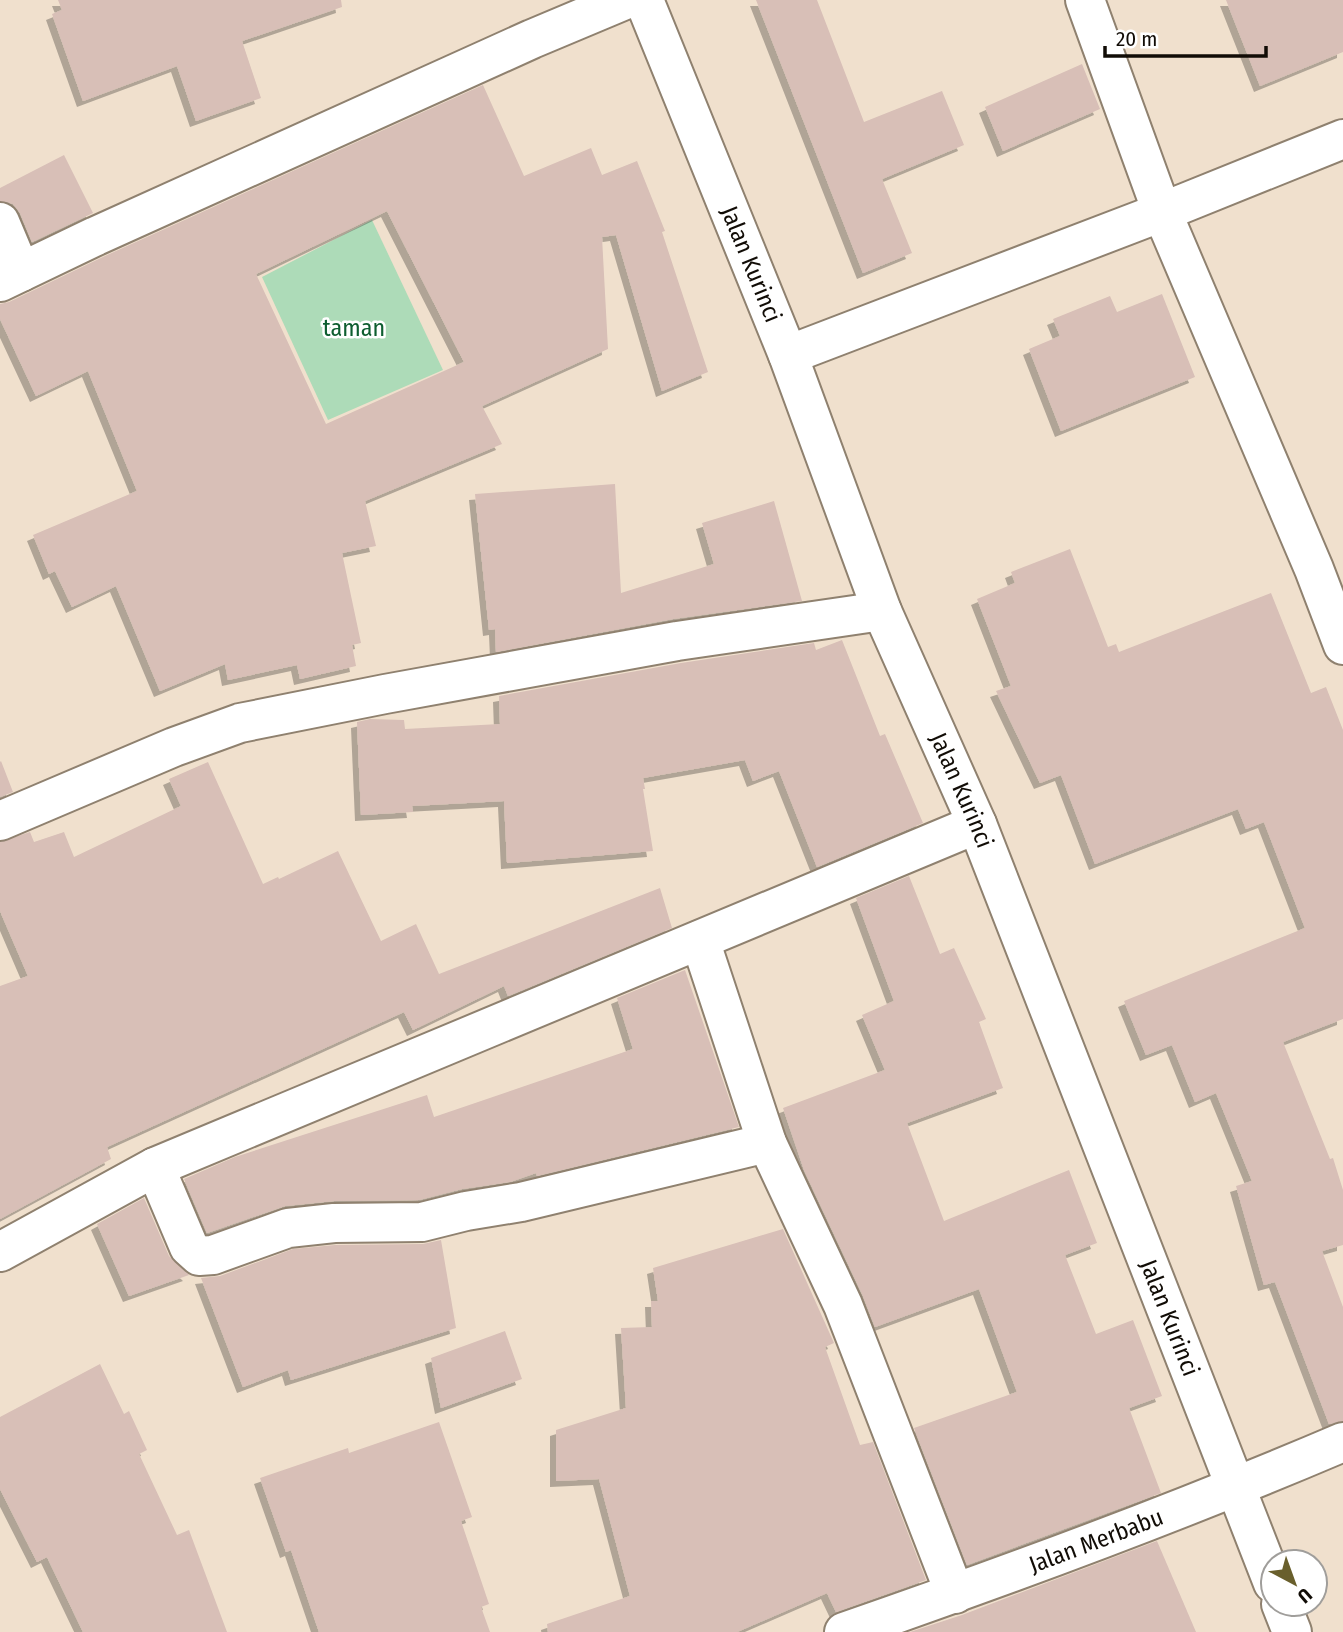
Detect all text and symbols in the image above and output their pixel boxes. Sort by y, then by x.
scale bar [1105,14,1266,58]
text: 20 m [1116,26,1157,52]
street label: Jalan Kurinci [715,202,787,326]
park label: taman [323,314,385,342]
street label: Jalan Kurinci [924,728,999,852]
street label: Jalan Kurinci [1134,1255,1205,1380]
street label: Jalan Merbabu [1025,1503,1167,1579]
north arrow [1259,1548,1329,1618]
text: U [1293,1583,1317,1608]

